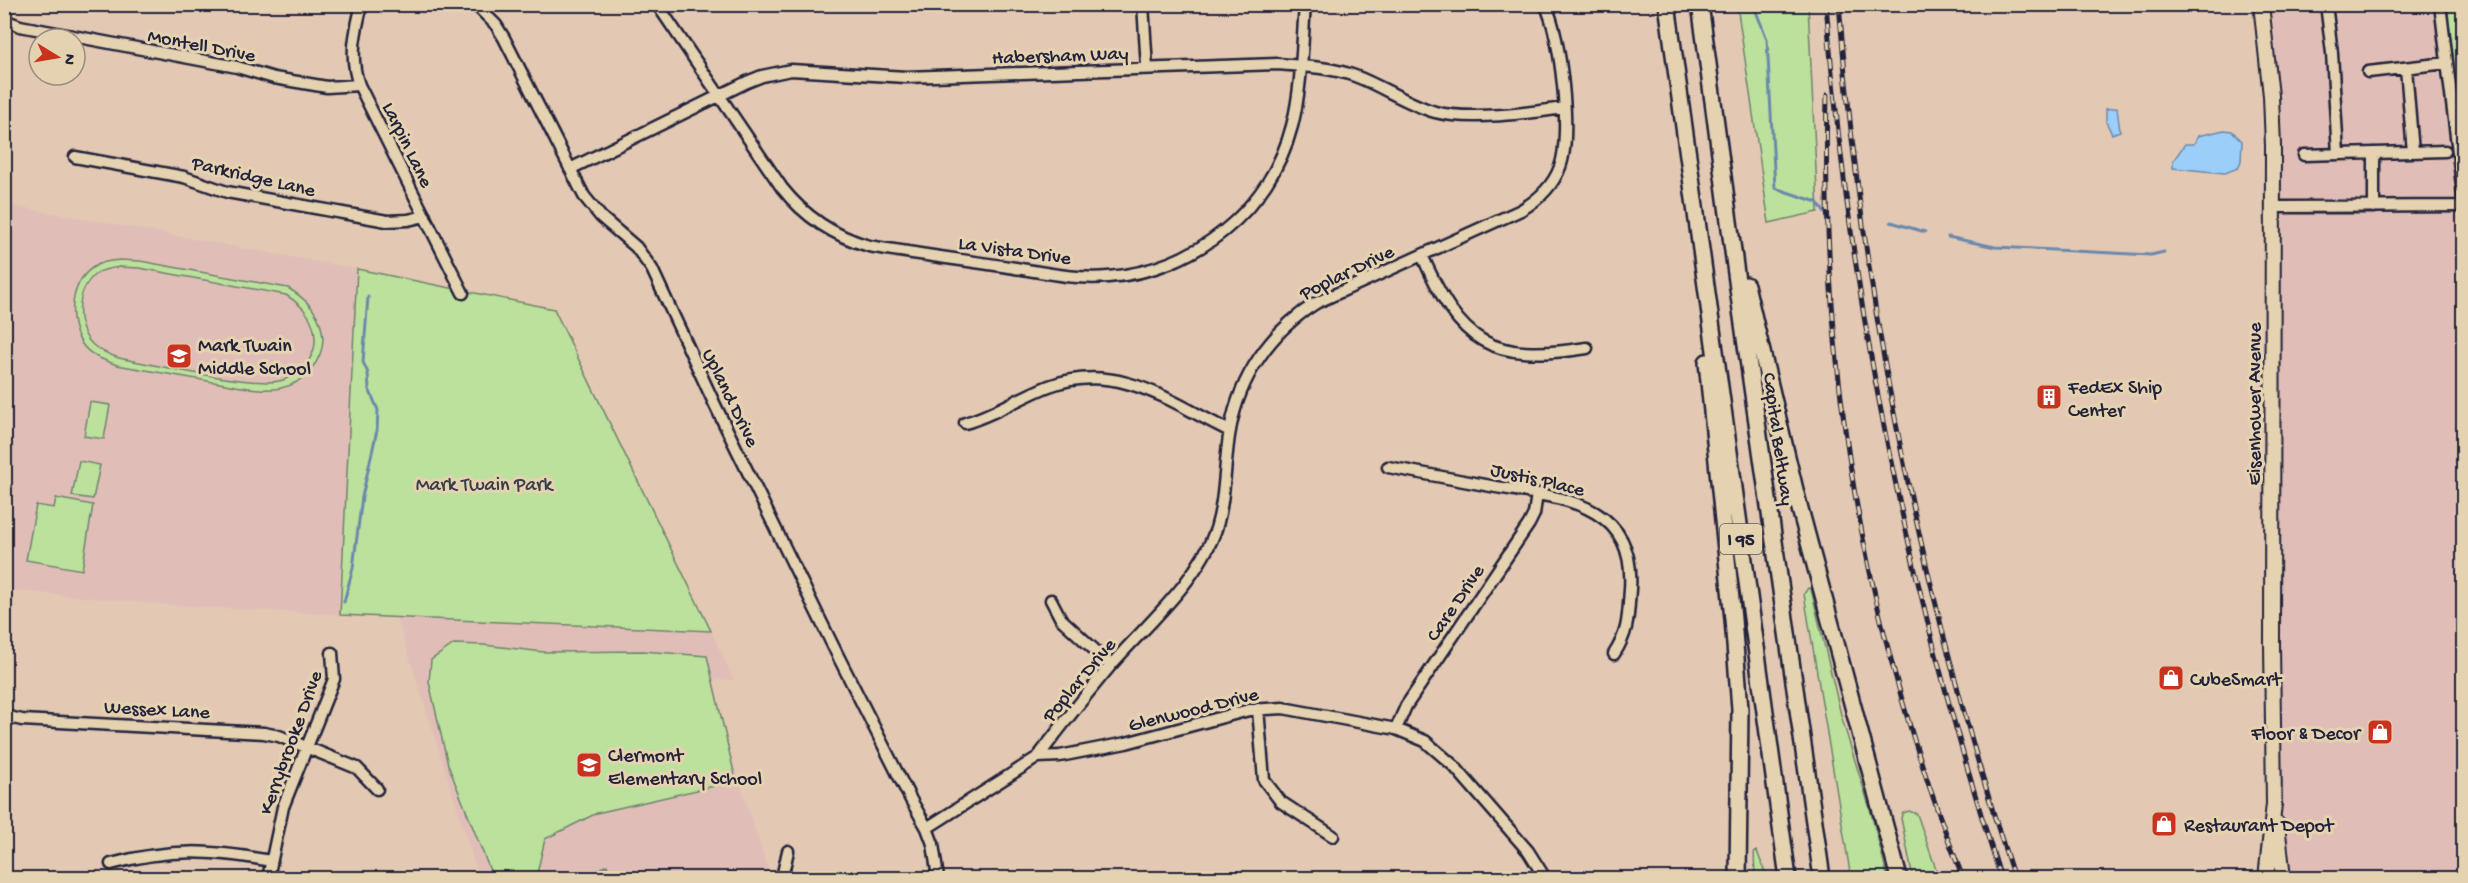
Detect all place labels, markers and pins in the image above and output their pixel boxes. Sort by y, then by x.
place label: Mark Twain Middle School [198,336,311,382]
school or university icon: Mark Twain Middle School [164,341,194,371]
place label: FedEx Ship Center [2067,378,2162,424]
building icon: FedEx Ship Center [2034,382,2064,412]
shop icon: CubeSmart [2156,663,2186,693]
place label: CubeSmart [2190,670,2283,693]
shop icon: Floor & Decor [2365,717,2395,747]
place label: Floor & Decor [2250,724,2362,747]
place label: Clermont Elementary School [608,746,762,792]
school or university icon: Clermont Elementary School [574,750,604,780]
shop icon: Restaurant Depot [2149,809,2179,839]
place label: Restaurant Depot [2184,816,2335,839]

